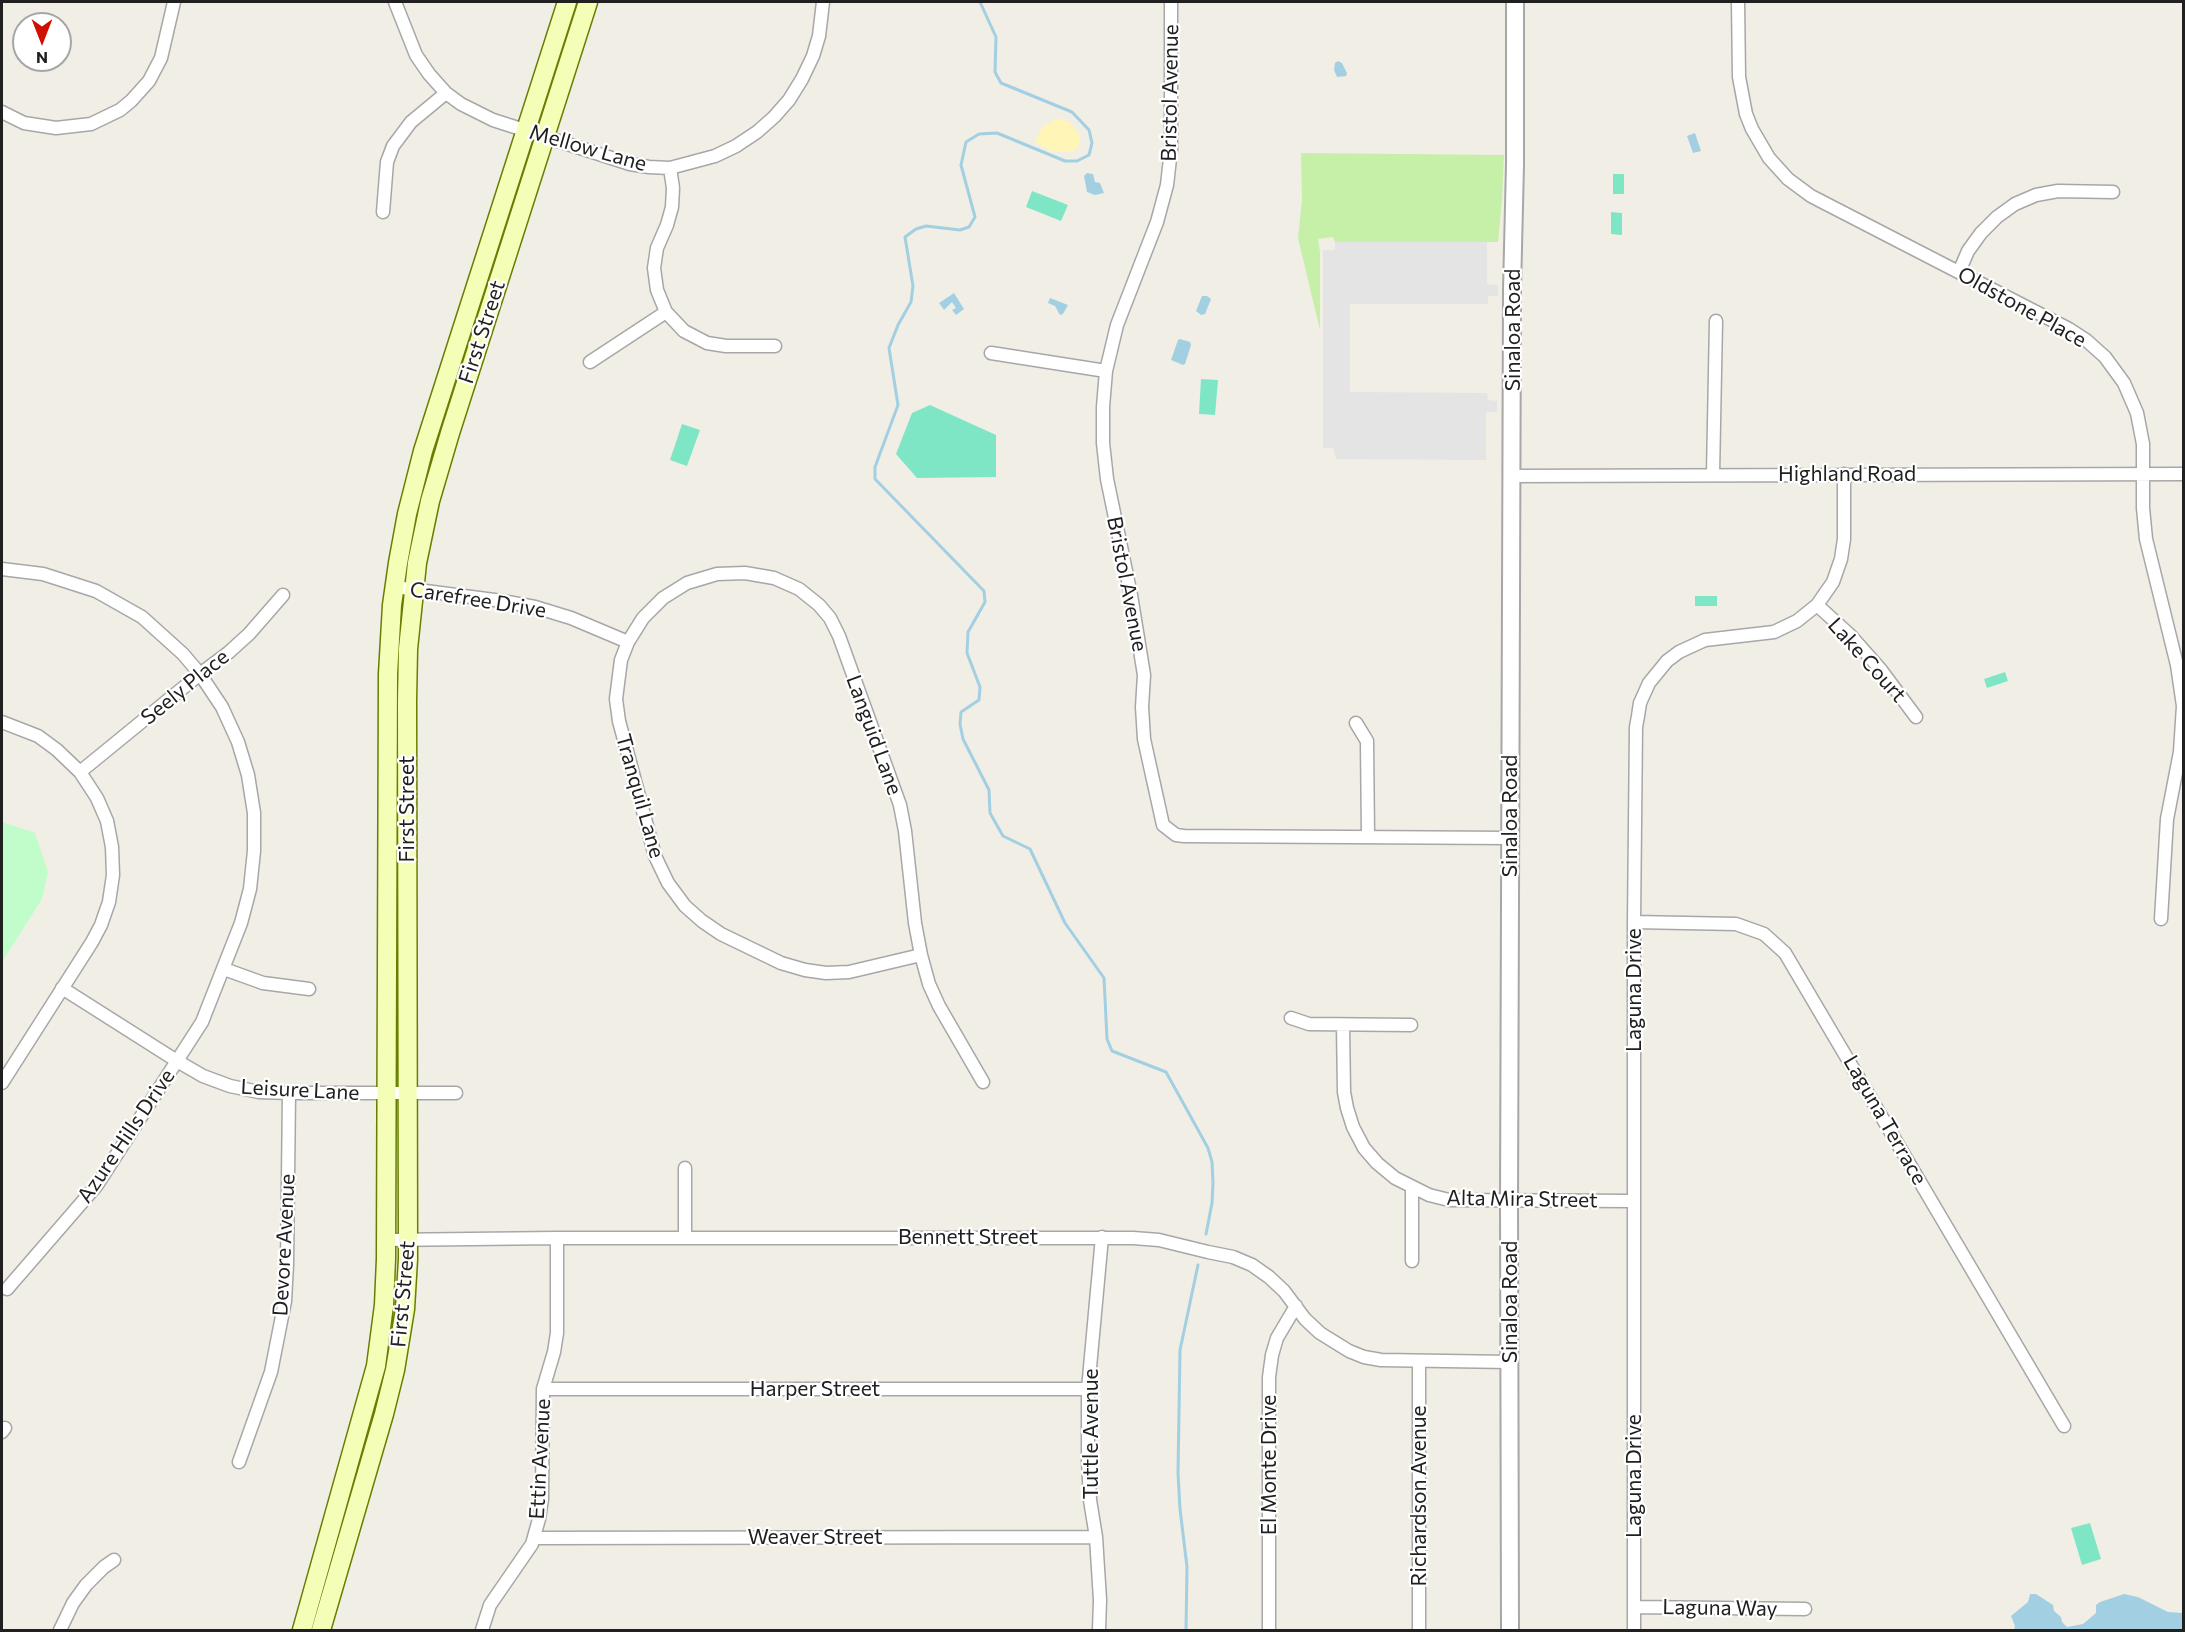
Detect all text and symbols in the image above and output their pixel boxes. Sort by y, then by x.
north arrow [12,12,72,72]
street label: Bristol Avenue [1156,24,1184,162]
text: N [36,49,48,68]
street label: Mellow Lane [526,119,650,177]
street label: Oldstone Place [1953,261,2091,353]
street label: Sinaloa Road [1500,269,1526,391]
street label: First Street [453,277,511,387]
street label: Highland Road [1778,461,1916,487]
street label: Bristol Avenue [1102,514,1152,654]
street label: Carefree Drive [408,577,548,623]
street label: Lake Court [1823,613,1911,707]
street label: Seely Place [136,644,234,730]
street label: Languid Lane [841,672,907,798]
street label: Tranquil Lane [610,731,670,861]
street label: Sinaloa Road [1497,755,1523,877]
street label: First Street [394,756,420,862]
street label: Laguna Drive [1621,928,1647,1052]
street label: Laguna Terrace [1838,1051,1932,1189]
street label: Azure Hills Drive [72,1064,180,1208]
street label: Leisure Lane [240,1074,360,1106]
street label: Devore Avenue [268,1173,300,1317]
street label: Alta Mira Street [1446,1185,1598,1213]
street label: Bennett Street [898,1224,1038,1250]
street label: First Street [386,1240,420,1348]
street label: Sinaloa Road [1497,1241,1523,1363]
street label: Tuttle Avenue [1078,1368,1104,1500]
street label: Harper Street [750,1376,880,1402]
street label: El Monte Drive [1256,1395,1282,1535]
street label: Ettin Avenue [524,1398,556,1520]
street label: Richardson Avenue [1406,1405,1432,1587]
street label: Laguna Drive [1621,1414,1647,1538]
street label: Weaver Street [747,1524,883,1550]
street label: Laguna Way [1662,1594,1778,1622]

